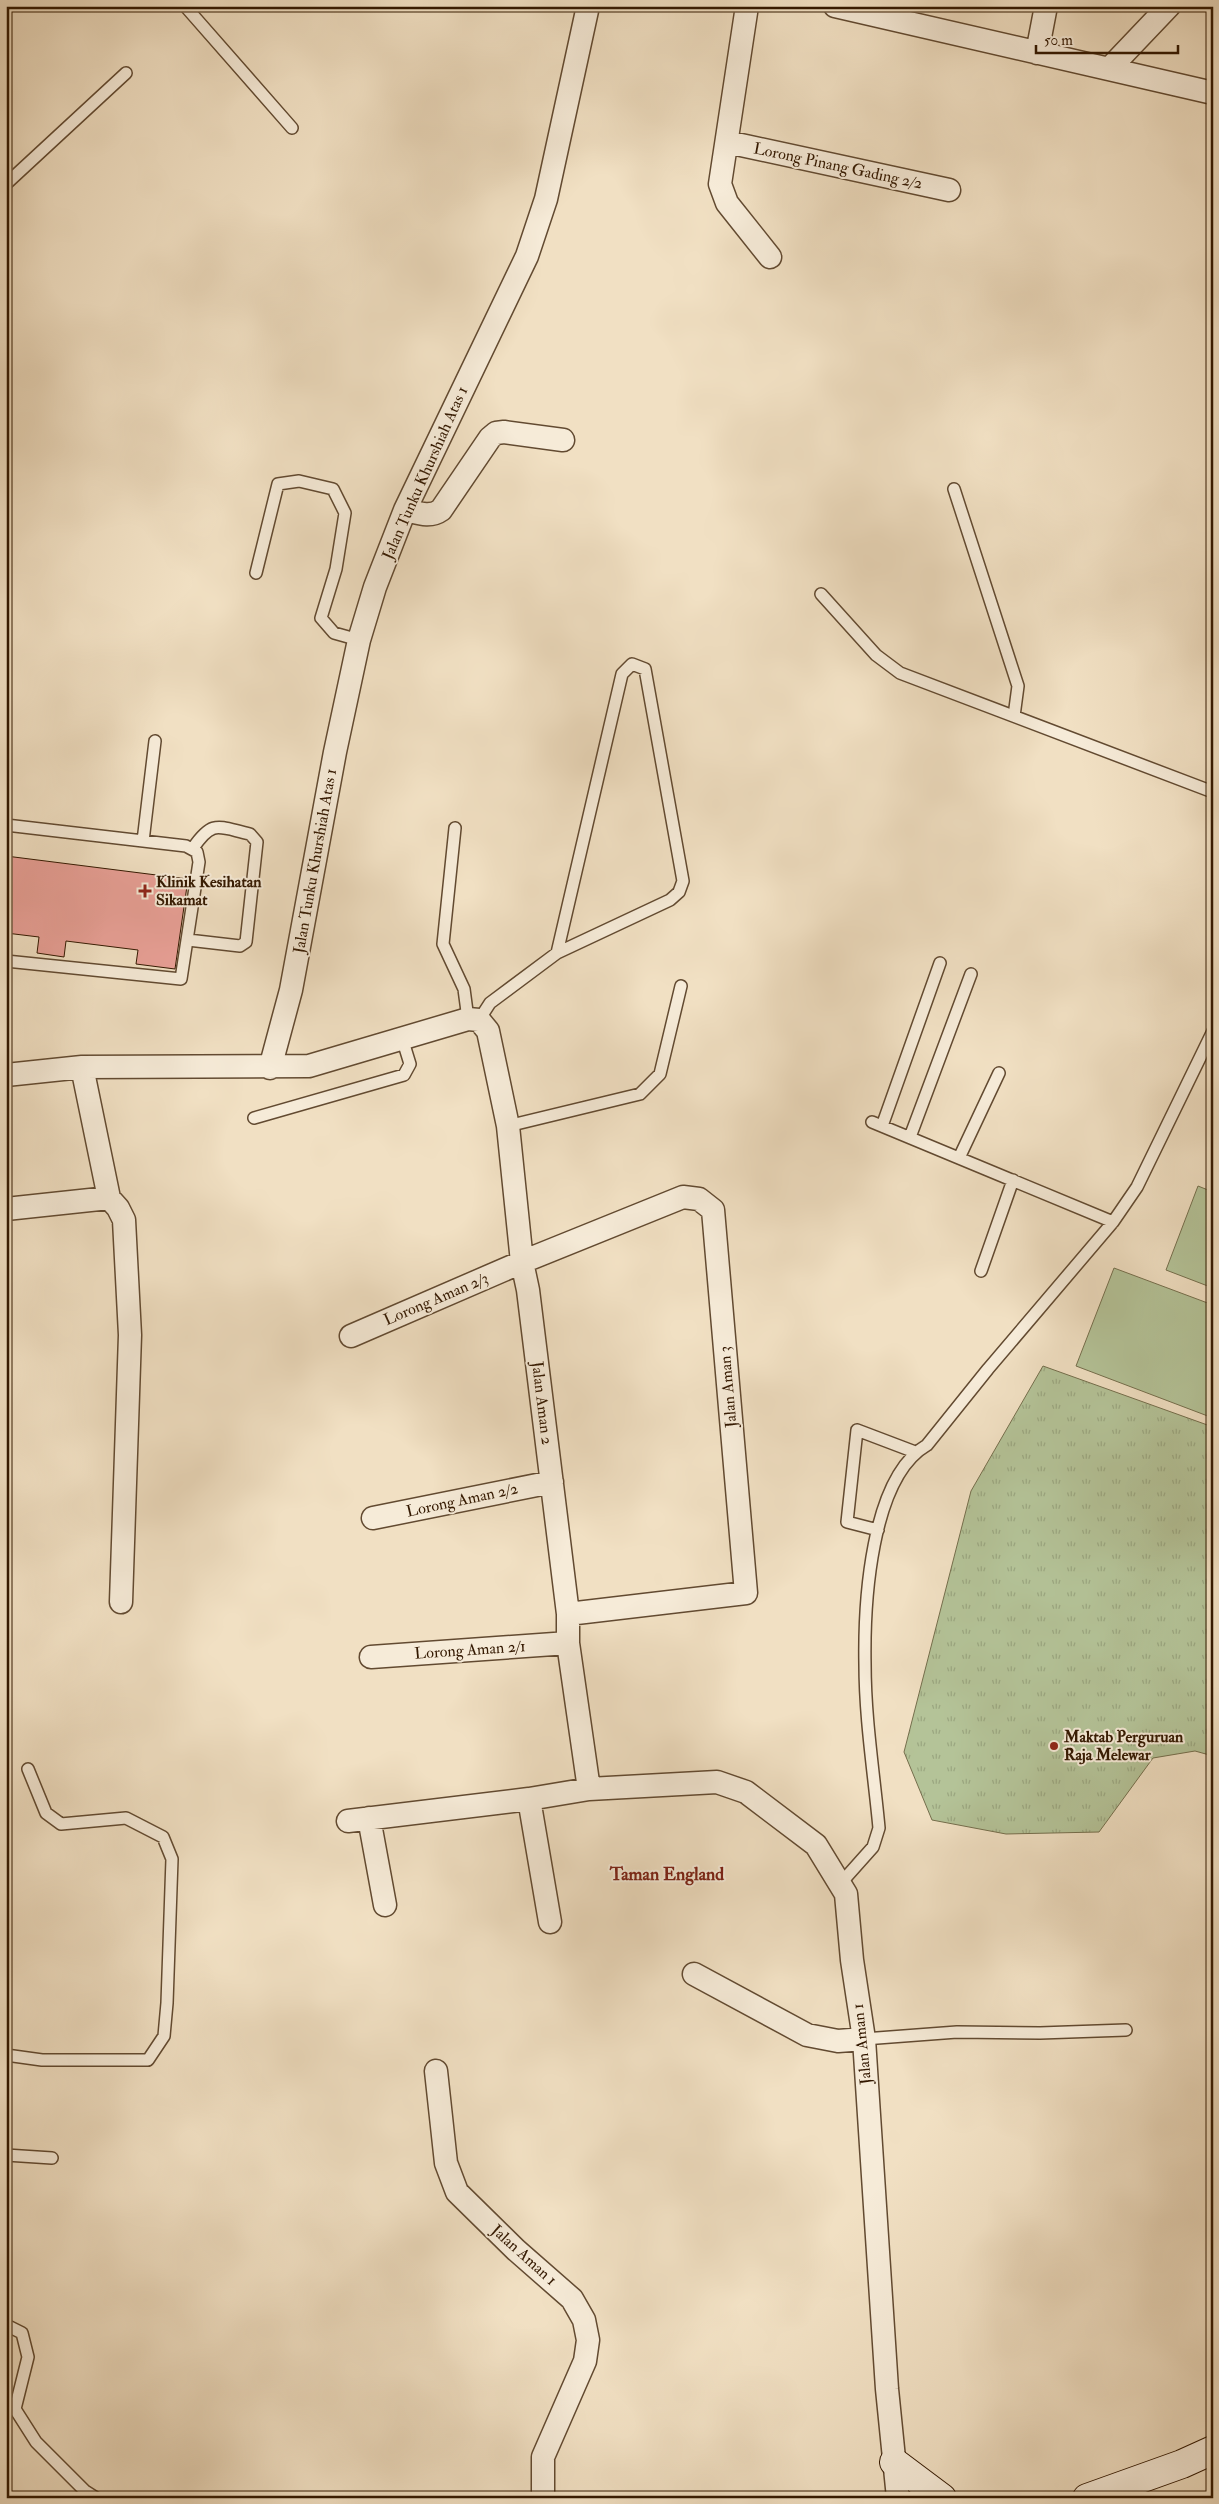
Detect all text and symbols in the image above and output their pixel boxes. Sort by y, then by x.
scale bar [1036,22,1179,54]
text: 50 m [1044,31,1073,50]
street label: Lorong Pinang Gading 2/2 [752,138,924,194]
street label: Jalan Tunku Khurshiah Atas 1 [377,383,473,564]
street label: Jalan Tunku Khurshiah Atas 1 [289,767,342,956]
place label: Klinik Kesihatan Sikamat [156,872,262,910]
marker: Klinik Kesihatan Sikamat [138,884,152,898]
street label: Lorong Aman 2/3 [381,1268,491,1330]
street label: Jalan Aman 3 [714,1345,743,1430]
street label: Jalan Aman 2 [526,1359,557,1446]
street label: Lorong Aman 2/2 [404,1478,520,1522]
street label: Lorong Aman 2/1 [414,1636,526,1664]
place label: Maktab Perguruan Raja Melewar [1063,1727,1184,1765]
marker: Maktab Perguruan Raja Melewar [1048,1740,1060,1752]
district label: Taman England [609,1863,724,1886]
street label: Jalan Aman 1 [848,2002,877,2087]
street label: Jalan Aman 1 [486,2220,561,2290]

